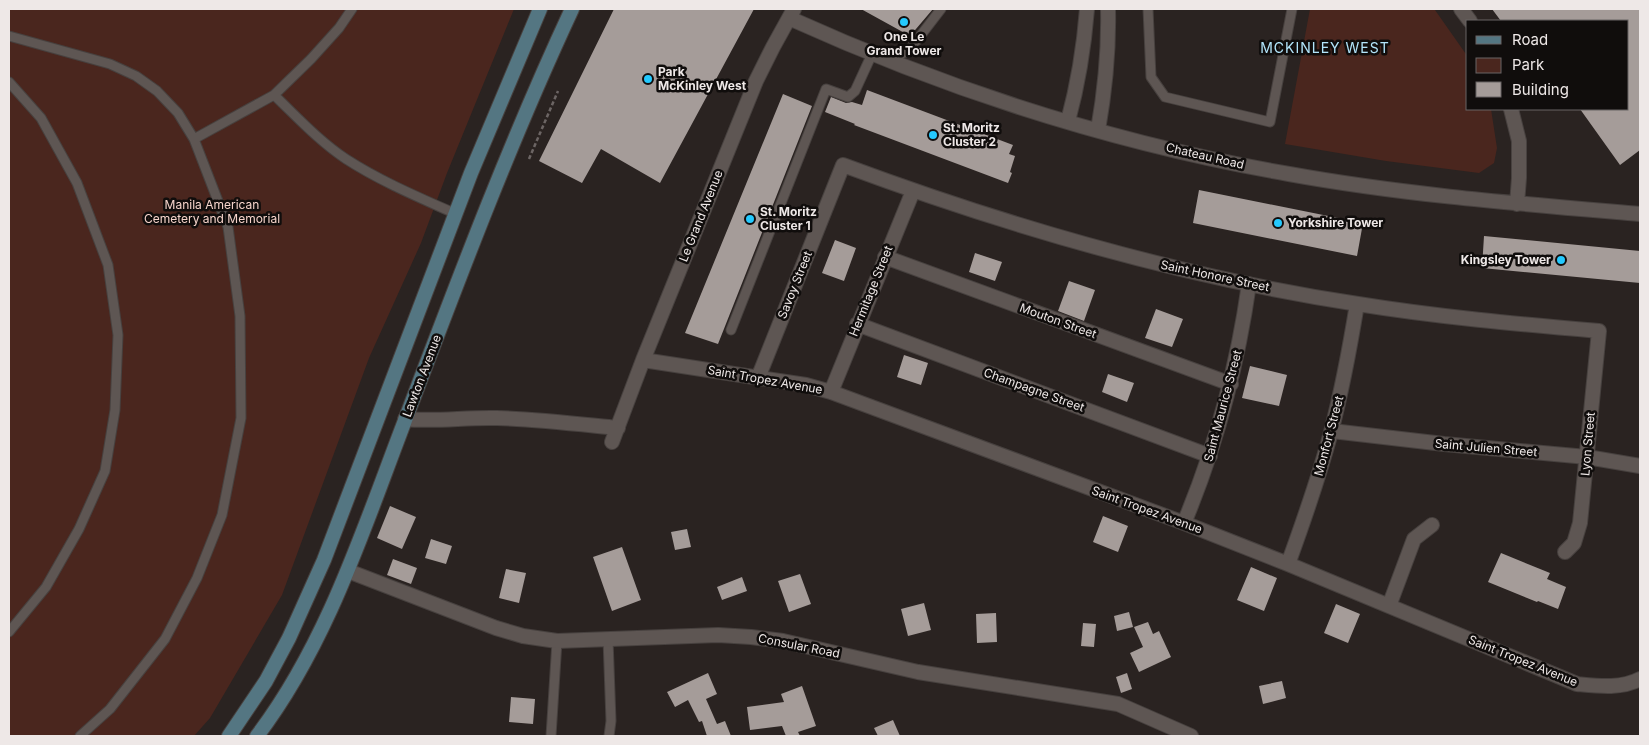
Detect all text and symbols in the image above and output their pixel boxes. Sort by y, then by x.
marker: One Le Grand Tower [898,16,910,28]
legend [1466,20,1629,110]
place label: One Le Grand Tower [867,29,942,58]
text: Road [1512,30,1548,49]
district label: MCKINLEY WEST [1260,39,1390,56]
text: Park [1512,55,1545,74]
place label: Park McKinley West [658,64,747,93]
marker: Park McKinley West [642,73,654,85]
text: Building [1512,80,1569,99]
place label: St. Moritz Cluster 2 [943,120,1000,149]
marker: St. Moritz Cluster 2 [927,129,939,141]
street label: Chateau Road [1165,139,1246,172]
street label: Le Grand Avenue [675,168,726,264]
park label: Manila American Cemetery and Memorial [144,197,280,226]
place label: St. Moritz Cluster 1 [760,204,817,233]
marker: St. Moritz Cluster 1 [744,213,756,225]
place label: Yorkshire Tower [1288,215,1383,230]
marker: Yorkshire Tower [1272,217,1284,229]
street label: Hermitage Street [846,243,896,338]
street label: Savoy Street [774,249,815,321]
place label: Kingsley Tower [1461,252,1551,267]
marker: Kingsley Tower [1555,254,1567,266]
street label: Saint Honore Street [1159,257,1271,294]
street label: Mouton Street [1018,300,1099,341]
street label: Lawton Avenue [399,333,444,419]
street label: Saint Maurice Street [1200,348,1245,463]
street label: Saint Tropez Avenue [706,362,824,397]
street label: Champagne Street [982,364,1087,415]
street label: Monfort Street [1311,394,1346,478]
street label: Lyon Street [1577,411,1598,476]
street label: Saint Julien Street [1434,436,1538,459]
street label: Saint Tropez Avenue [1090,483,1205,537]
street label: Consular Road [757,630,841,661]
street label: Saint Tropez Avenue [1466,632,1580,689]

